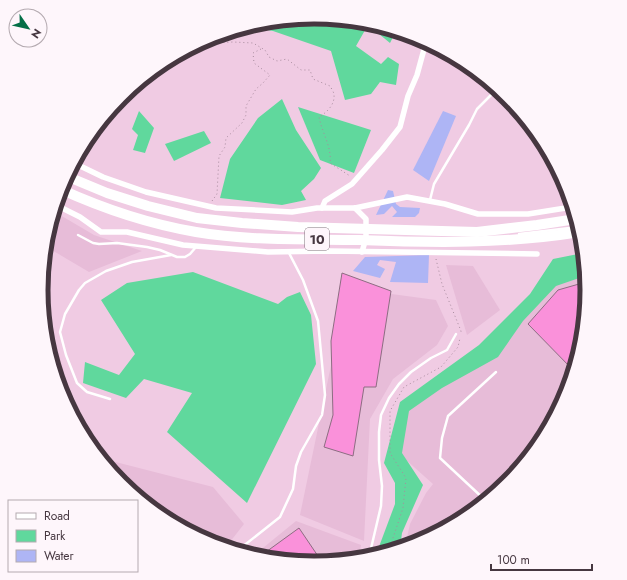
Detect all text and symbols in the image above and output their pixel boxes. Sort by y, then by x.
north arrow [8,8,48,48]
text: N [27,25,45,42]
road number: 10 [305,228,329,250]
legend [8,500,138,572]
text: Road [44,507,70,525]
text: Park [44,527,66,545]
scale bar [491,546,592,572]
text: Water [44,547,75,565]
text: 100 m [497,551,530,569]

